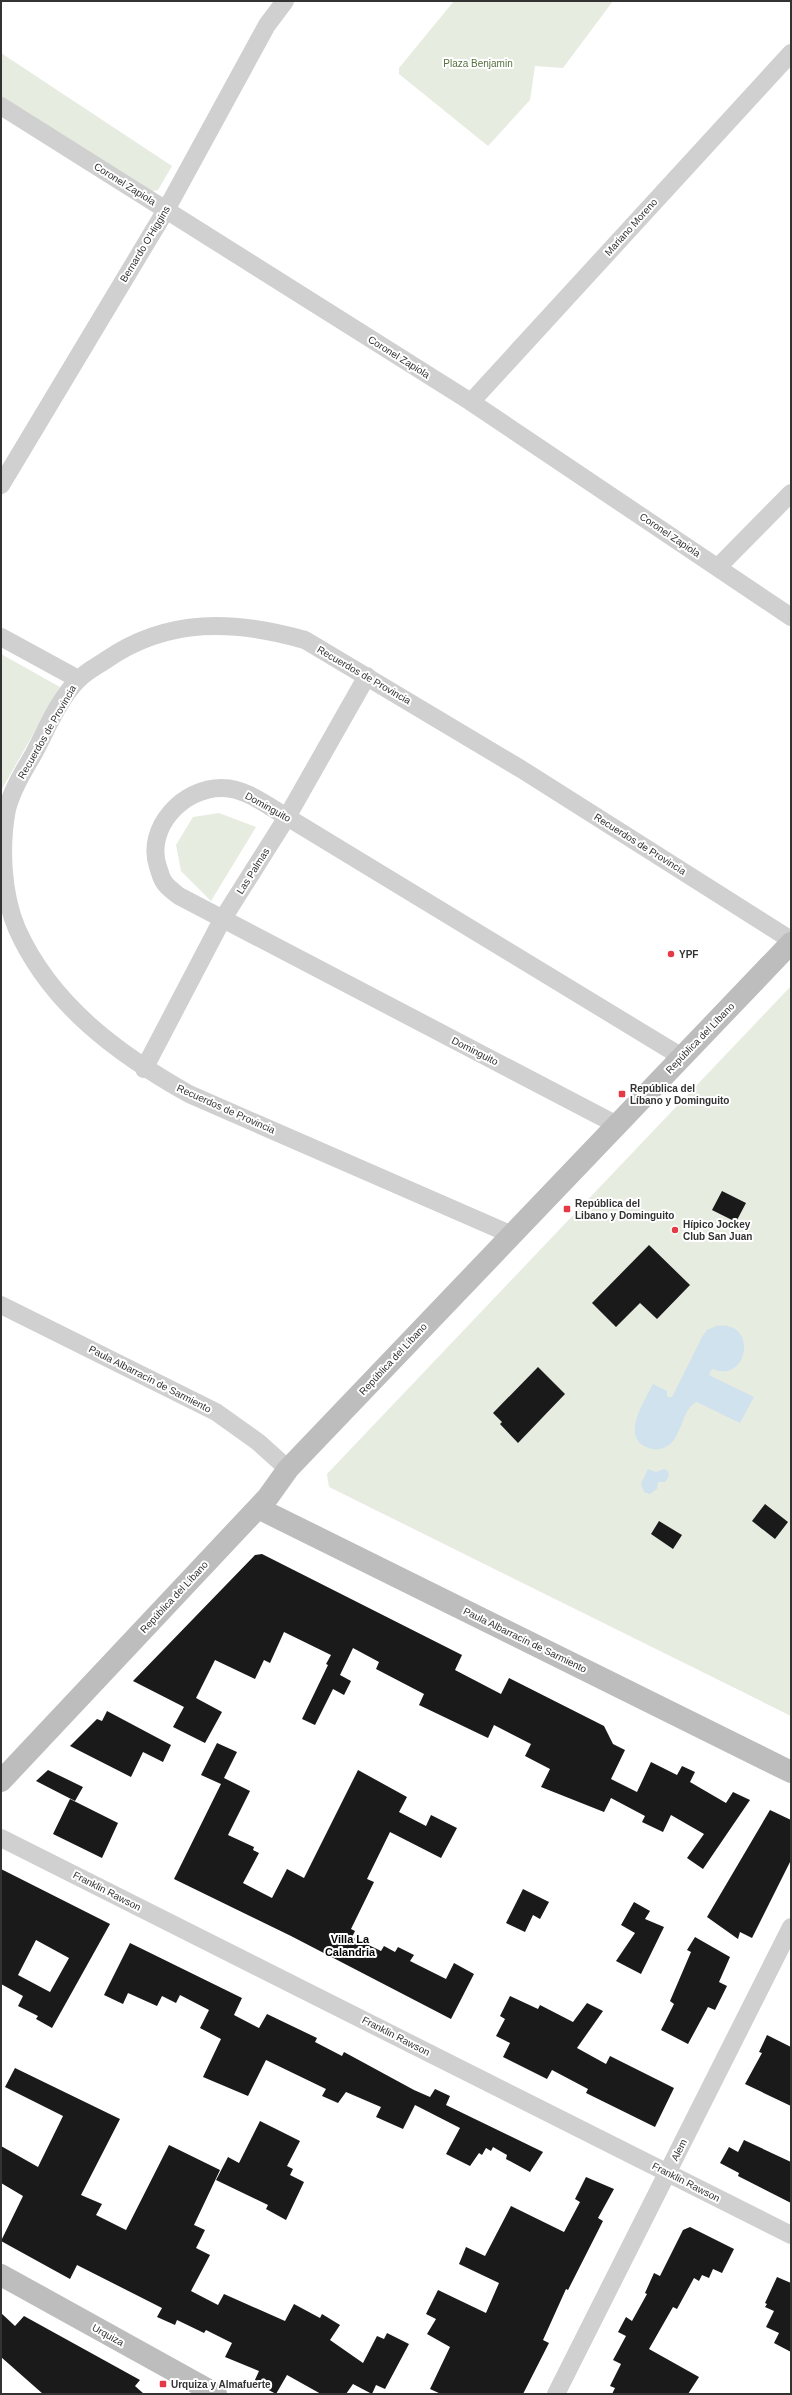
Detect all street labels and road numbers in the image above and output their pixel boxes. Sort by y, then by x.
street label: Coronel Zapiola [92,161,158,208]
street label: Mariano Moreno [603,196,660,258]
street label: Bernardo O'Higgins [118,204,172,284]
street label: Coronel Zapiola [366,334,432,381]
street label: Coronel Zapiola [638,511,703,560]
street label: Recuerdos de Provincia [315,644,413,707]
street label: Recuerdos de Provincia [16,683,79,781]
street label: Dominguito [243,790,293,824]
street label: Recuerdos de Provincia [592,811,688,877]
street label: Las Palmas [234,846,272,896]
street label: República del Líbano [663,1000,737,1076]
street label: Dominguito [450,1035,500,1068]
street label: Recuerdos de Provincia [175,1082,277,1136]
street label: República del Líbano [357,1321,429,1397]
street label: Paula Albarracín de Sarmiento [87,1343,213,1415]
street label: República del Líbano [138,1559,210,1635]
street label: Paula Albarracín de Sarmiento [462,1605,589,1675]
street label: Franklin Rawson [71,1869,143,1913]
street label: Franklin Rawson [360,2014,432,2058]
street label: Alem [669,2137,689,2163]
street label: Franklin Rawson [650,2160,722,2204]
street label: Urquiza [90,2322,126,2348]

